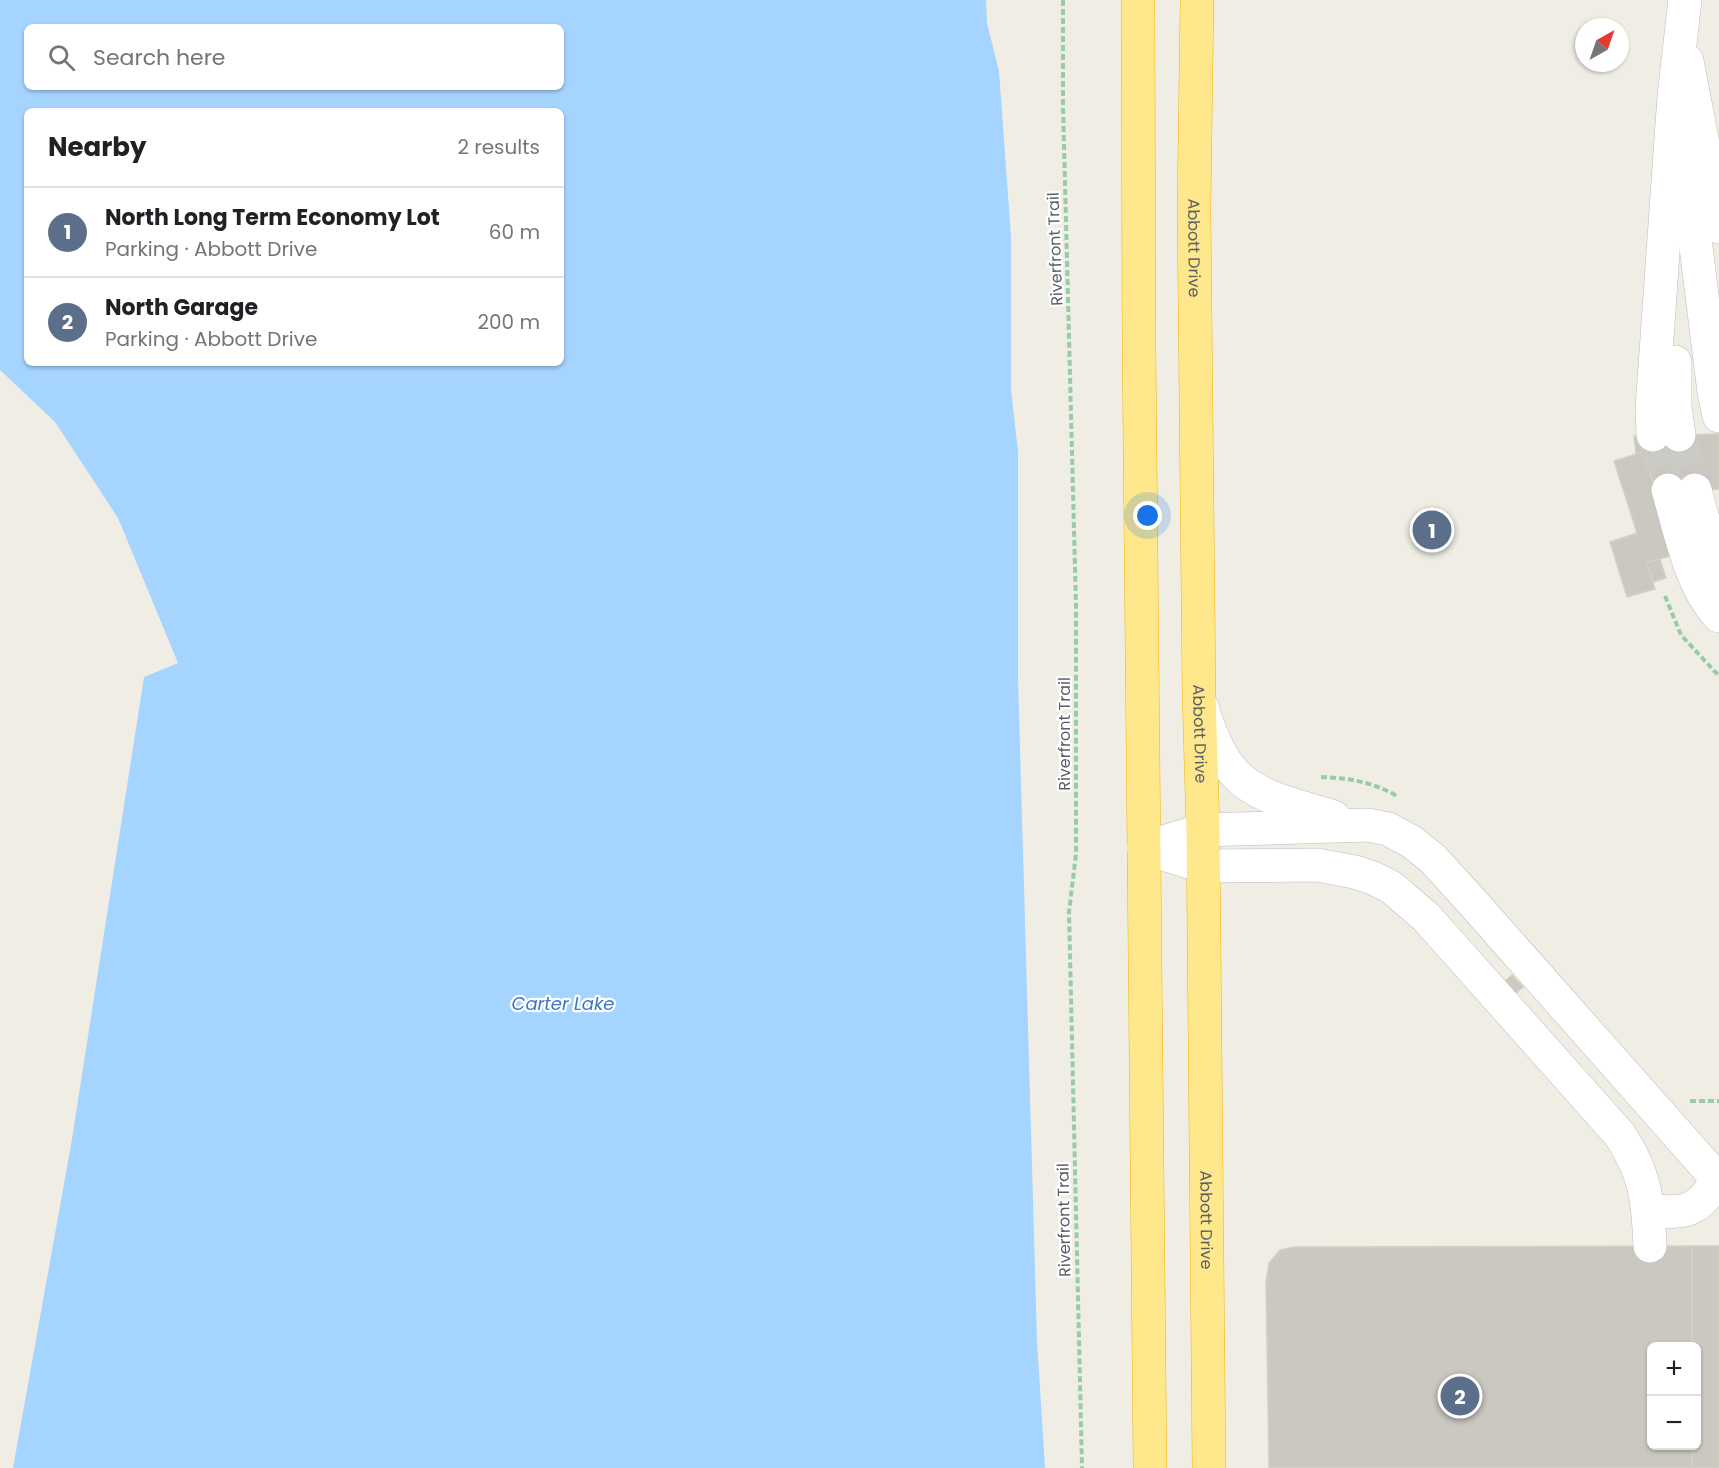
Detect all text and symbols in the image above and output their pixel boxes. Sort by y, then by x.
north arrow [1575,18,1629,72]
search box [24,24,564,90]
icon: search [45,41,78,74]
text: Search here [93,42,226,73]
text: Nearby [48,129,146,165]
text: 2 results [457,133,540,161]
street label: Riverfront Trail [1042,192,1068,306]
street label: Abbott Drive [1182,198,1206,298]
text: North Long Term Economy Lot [105,202,440,233]
text: 1 [64,218,71,246]
text: 60 m [489,218,540,246]
text: Parking · Abbott Drive [105,235,317,263]
text: North Garage [105,292,258,323]
text: 2 [62,308,73,336]
text: 200 m [477,308,540,336]
text: Parking · Abbott Drive [105,325,317,353]
your location [1133,501,1162,530]
pin: 1 [1412,508,1452,552]
street label: Riverfront Trail [1053,677,1076,791]
street label: Abbott Drive [1187,684,1213,784]
water label: Carter Lake [512,991,614,1016]
street label: Riverfront Trail [1052,1163,1076,1277]
street label: Abbott Drive [1195,1170,1219,1269]
map controls [1647,1342,1701,1450]
button: + [1647,1342,1701,1396]
pin: 2 [1440,1374,1480,1418]
button: − [1647,1396,1701,1450]

